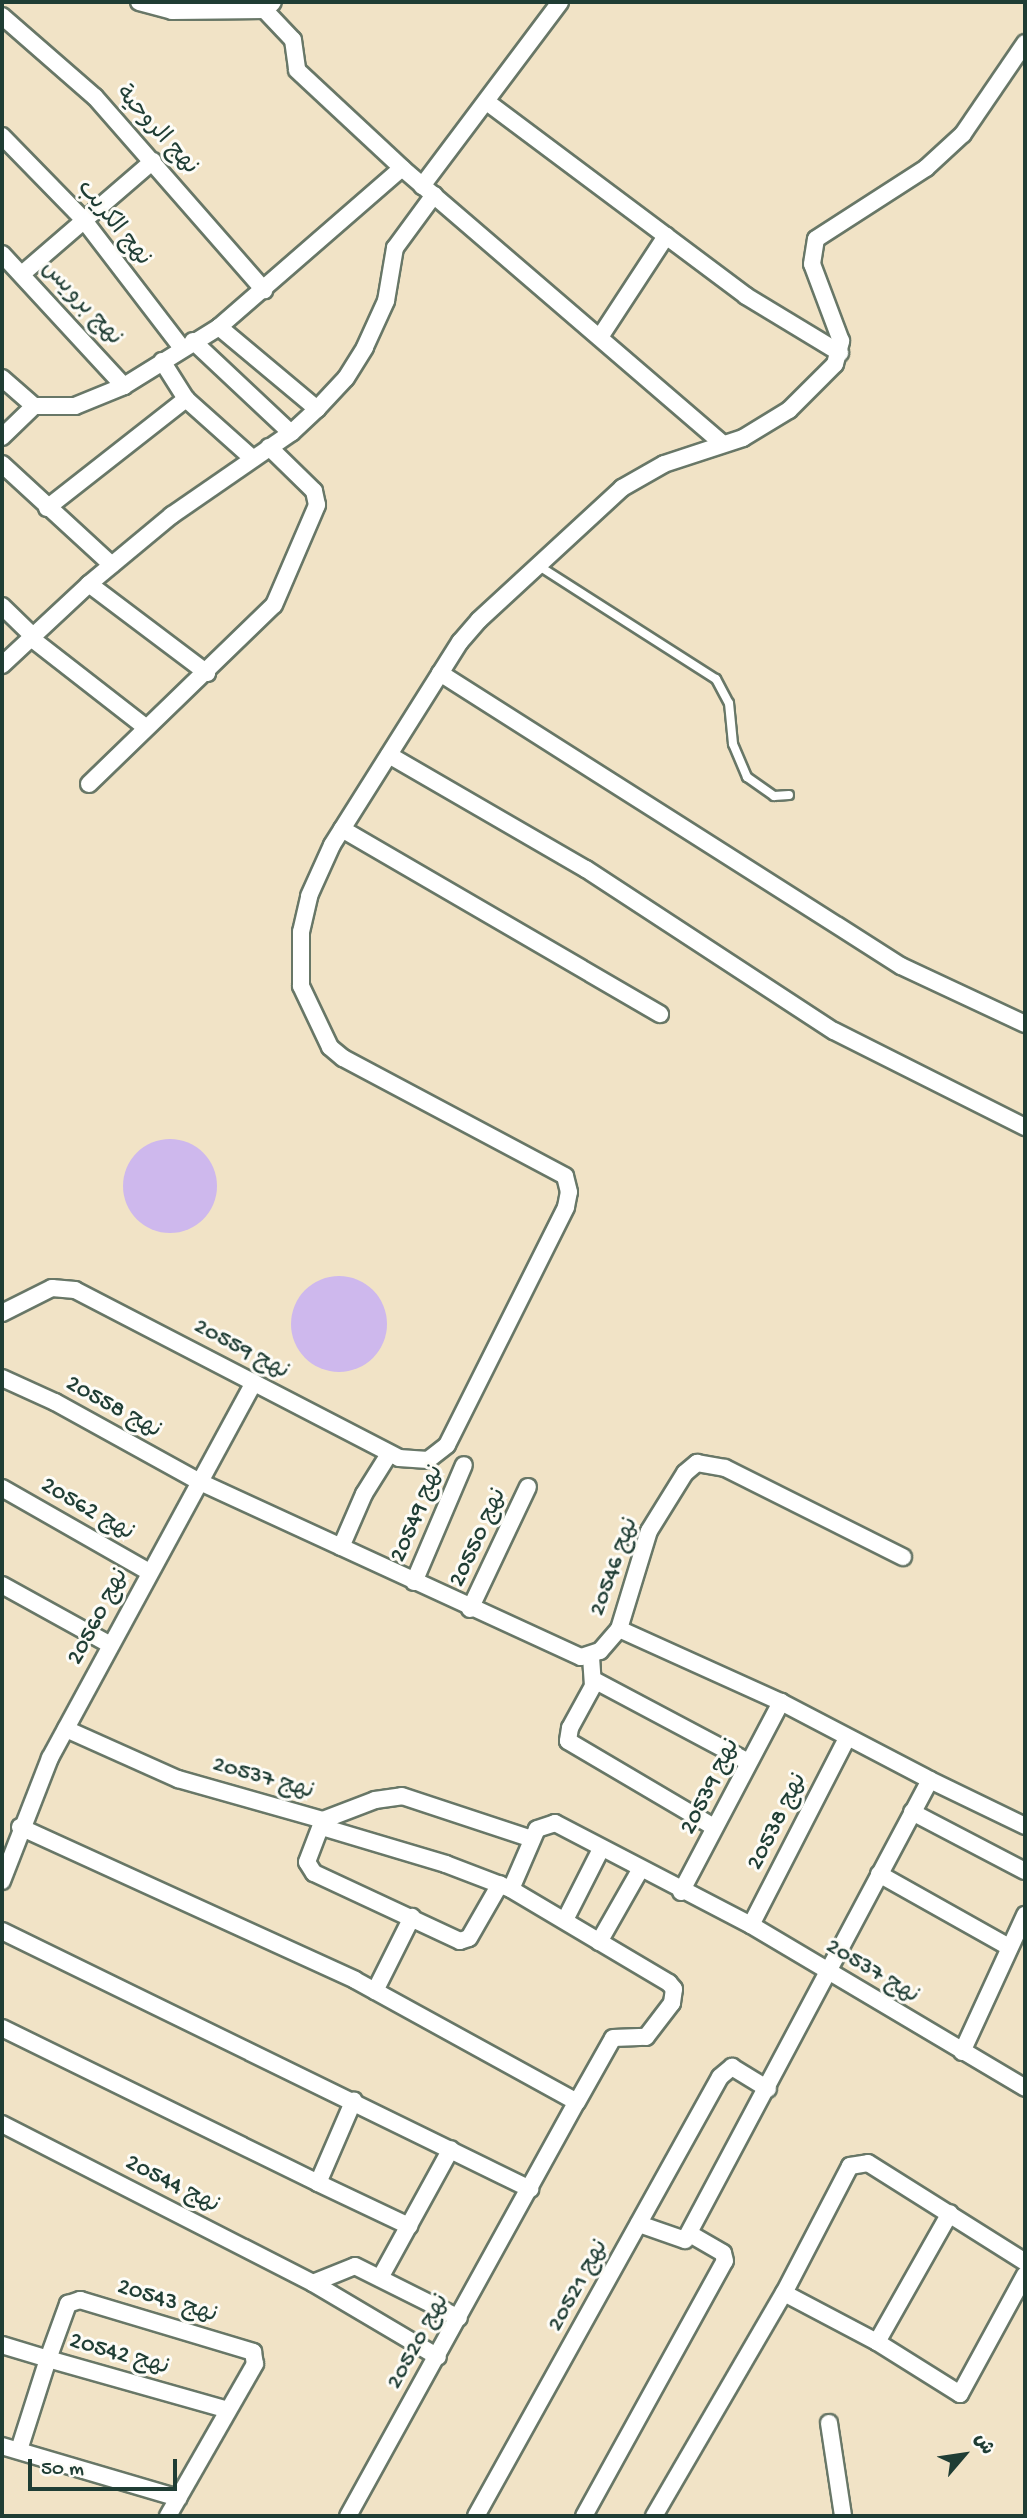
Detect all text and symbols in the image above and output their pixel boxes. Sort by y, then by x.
street label: نهج الروحية [108,80,204,182]
street label: نهج الكريب [69,175,157,273]
street label: نهج برويس [34,255,128,353]
street label: نهج 20559 [188,1313,294,1387]
street label: نهج 20558 [60,1370,166,1446]
street label: نهج 20549 [385,1461,451,1567]
street label: نهج 20562 [35,1472,139,1548]
street label: نهج 20550 [444,1484,514,1592]
street label: نهج 20546 [584,1514,646,1620]
street label: نهج 20560 [62,1564,136,1670]
street label: نهج 20539 [675,1734,747,1840]
street label: نهج 20537 [209,1751,317,1807]
street label: نهج 20538 [741,1769,815,1875]
street label: نهج 20537 [820,1933,924,2011]
street label: نهج 20544 [120,2149,224,2221]
street label: نهج 20521 [542,2235,616,2337]
street label: نهج 20543 [113,2273,221,2331]
street label: نهج 20520 [381,2289,457,2395]
street label: نهج 20542 [66,2327,172,2383]
north arrow [929,2420,999,2490]
text: ش [968,2430,998,2459]
scale bar [32,2444,180,2488]
text: 50 m [41,2458,84,2483]

